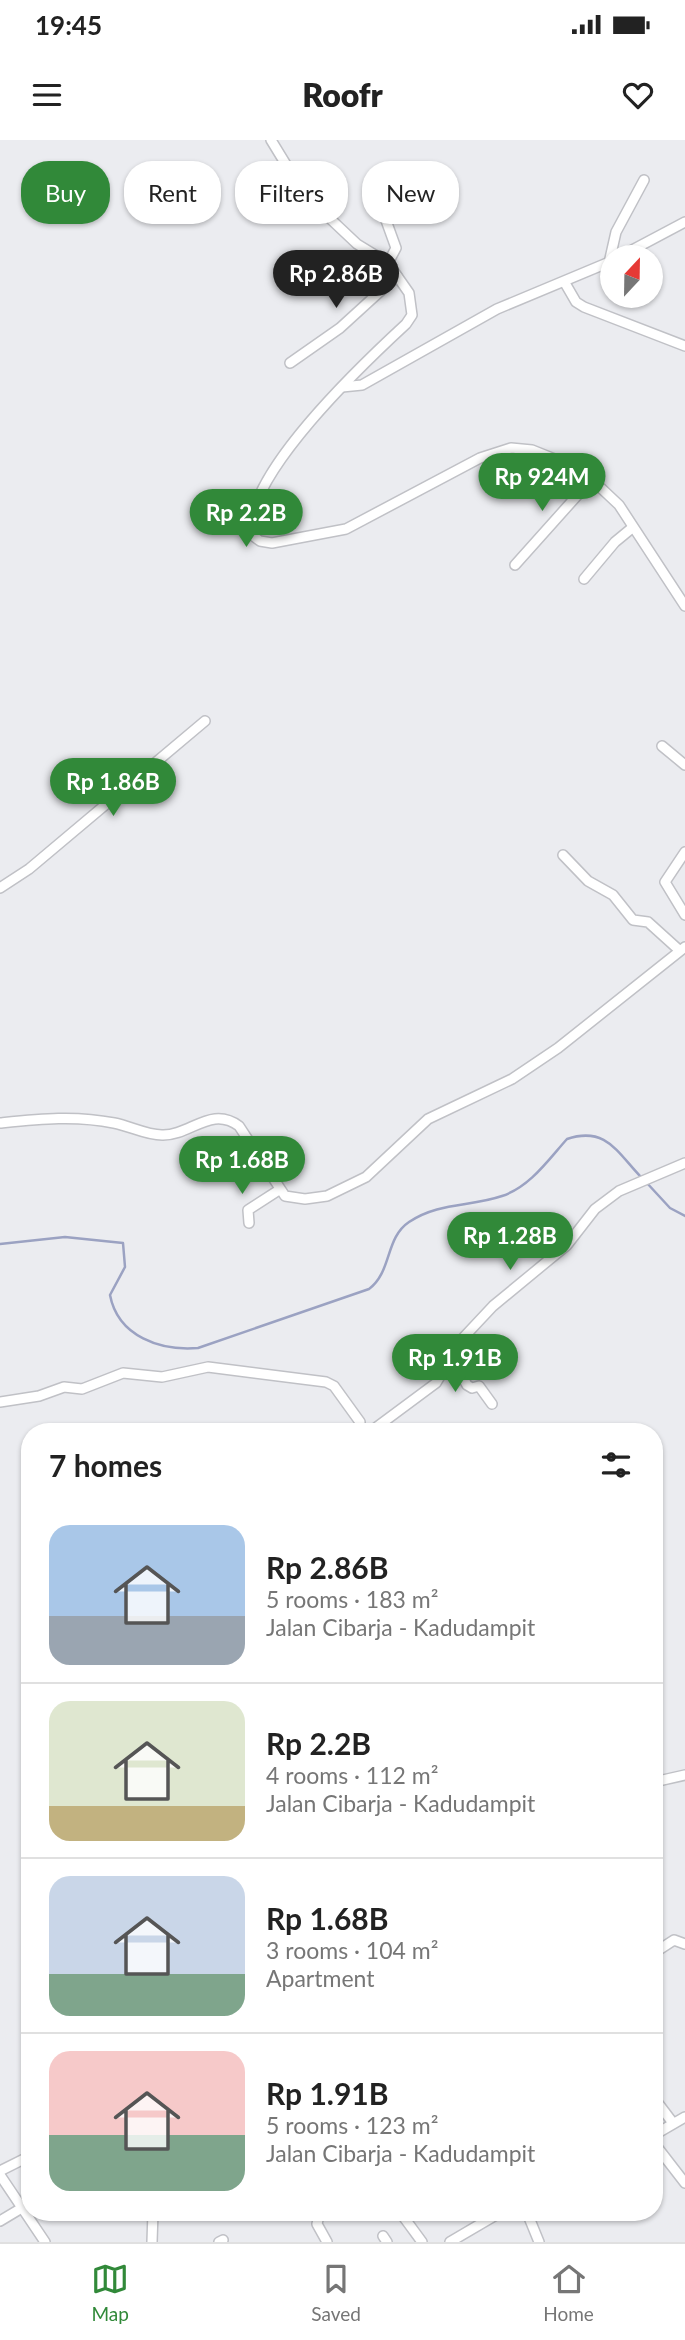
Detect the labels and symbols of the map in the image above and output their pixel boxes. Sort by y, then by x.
north arrow [600,245,663,308]
pin: Rp 2.86B [264,250,408,310]
pin: Rp 924M [477,454,607,513]
pin: Rp 2.2B [181,490,311,549]
pin: Rp 1.86B [41,758,185,818]
pin: Rp 1.68B [170,1136,314,1196]
pin: Rp 1.28B [438,1212,582,1272]
pin: Rp 1.91B [383,1334,527,1394]

